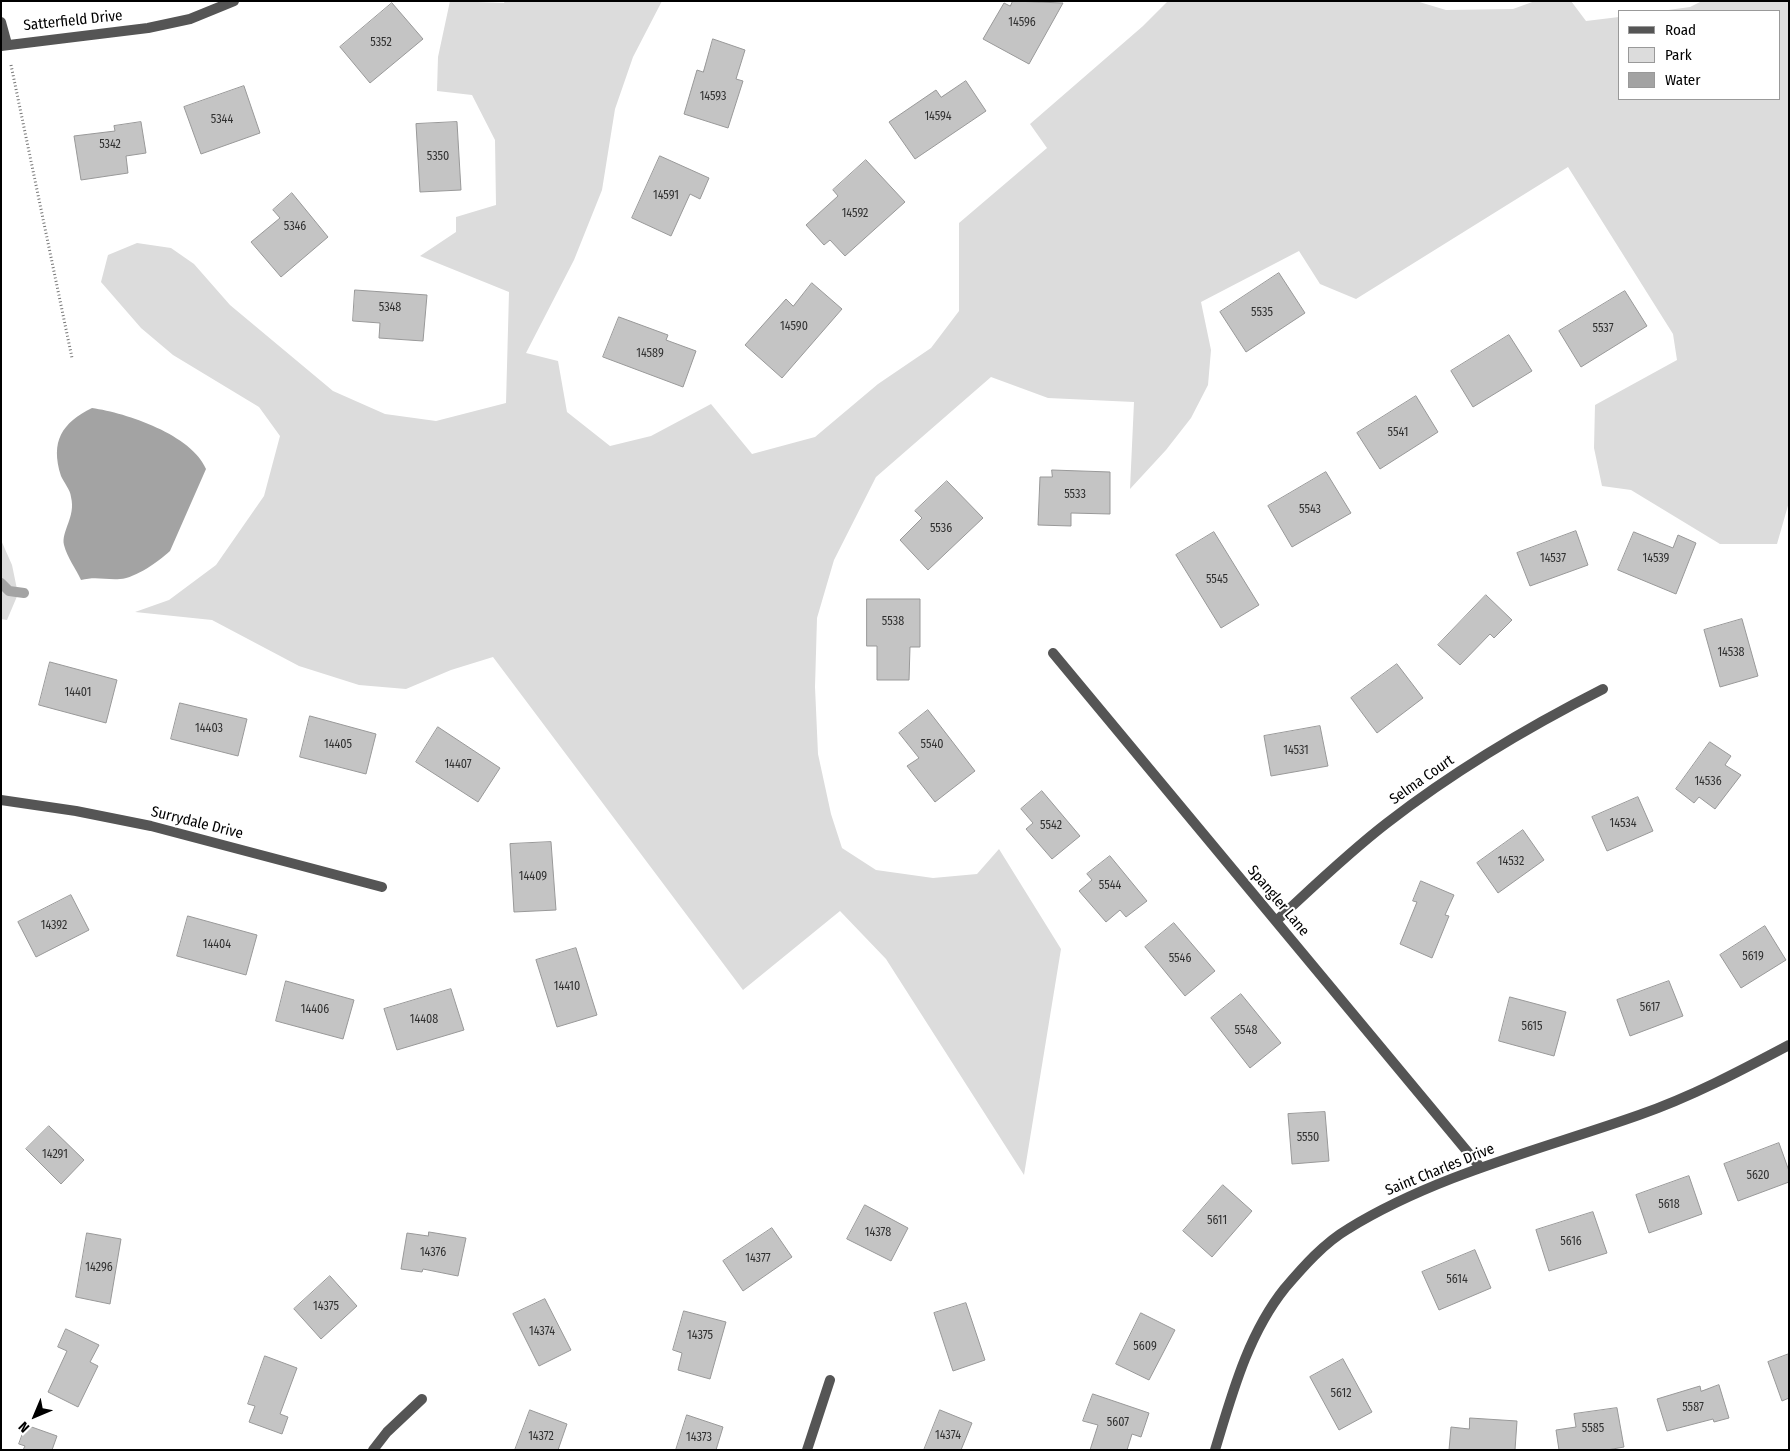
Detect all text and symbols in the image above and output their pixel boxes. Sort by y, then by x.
street label: Satterfield Drive [23,7,123,35]
legend [1618,10,1780,100]
house number: 14596 [1008,16,1036,30]
text: Road [1665,21,1696,39]
house number: 5352 [370,36,392,50]
text: Park [1665,46,1692,64]
text: Water [1665,71,1700,89]
house number: 14593 [700,90,726,104]
house number: 14594 [924,110,952,124]
house number: 5344 [211,113,233,127]
house number: 5342 [99,138,121,152]
house number: 5350 [427,150,449,164]
house number: 14591 [653,189,679,203]
house number: 14592 [842,207,868,221]
house number: 5346 [284,220,306,234]
house number: 5348 [379,301,401,315]
house number: 5535 [1251,306,1273,320]
house number: 14590 [780,320,808,334]
house number: 5537 [1592,322,1614,336]
house number: 14589 [636,347,664,361]
house number: 5541 [1388,426,1408,440]
house number: 5533 [1064,488,1086,502]
house number: 5543 [1299,503,1321,517]
house number: 5536 [930,522,952,536]
house number: 14537 [1540,552,1566,566]
house number: 14539 [1643,552,1669,566]
house number: 5545 [1206,573,1228,587]
house number: 5538 [882,615,904,629]
house number: 14538 [1717,646,1745,660]
house number: 14401 [65,686,91,700]
house number: 14403 [195,722,223,736]
house number: 14405 [324,738,352,752]
house number: 5540 [920,738,944,752]
house number: 14531 [1283,744,1309,758]
street label: Selma Court [1386,751,1458,809]
house number: 14407 [444,758,472,772]
house number: 14536 [1694,775,1722,789]
street label: Surrydale Drive [149,803,245,843]
house number: 14534 [1610,817,1636,831]
house number: 5542 [1040,819,1062,833]
house number: 14532 [1498,855,1524,869]
street label: Spangler Lane [1243,862,1313,940]
house number: 14409 [519,870,547,884]
house number: 5544 [1099,879,1121,893]
house number: 14392 [41,919,67,933]
house number: 14404 [203,938,231,952]
house number: 5619 [1742,950,1764,964]
house number: 5546 [1169,952,1191,966]
house number: 14410 [554,980,580,994]
house number: 5617 [1640,1001,1660,1015]
house number: 14406 [301,1003,329,1017]
house number: 14408 [410,1013,438,1027]
house number: 5615 [1521,1020,1543,1034]
house number: 5548 [1235,1024,1257,1038]
house number: 5550 [1297,1131,1319,1145]
street label: Saint Charles Drive [1383,1140,1497,1200]
house number: 14291 [42,1148,68,1162]
house number: 5620 [1747,1169,1769,1183]
house number: 5618 [1658,1198,1680,1212]
house number: 5611 [1207,1214,1227,1228]
house number: 14378 [865,1226,891,1240]
house number: 5616 [1560,1235,1582,1249]
house number: 14376 [420,1246,446,1260]
house number: 14377 [745,1252,771,1266]
house number: 14296 [85,1261,113,1275]
house number: 5614 [1446,1273,1468,1287]
house number: 14375 [313,1300,339,1314]
house number: 14374 [529,1325,555,1339]
house number: 14375 [687,1329,713,1343]
house number: 5609 [1133,1340,1157,1354]
house number: 5612 [1331,1387,1351,1401]
north arrow [10,1391,60,1441]
house number: 5587 [1682,1401,1704,1415]
house number: 5607 [1107,1416,1129,1430]
text: N [15,1418,33,1436]
house number: 5585 [1582,1422,1604,1436]
house number: 14374 [935,1429,961,1443]
house number: 14372 [528,1430,554,1444]
house number: 14373 [686,1431,712,1445]

